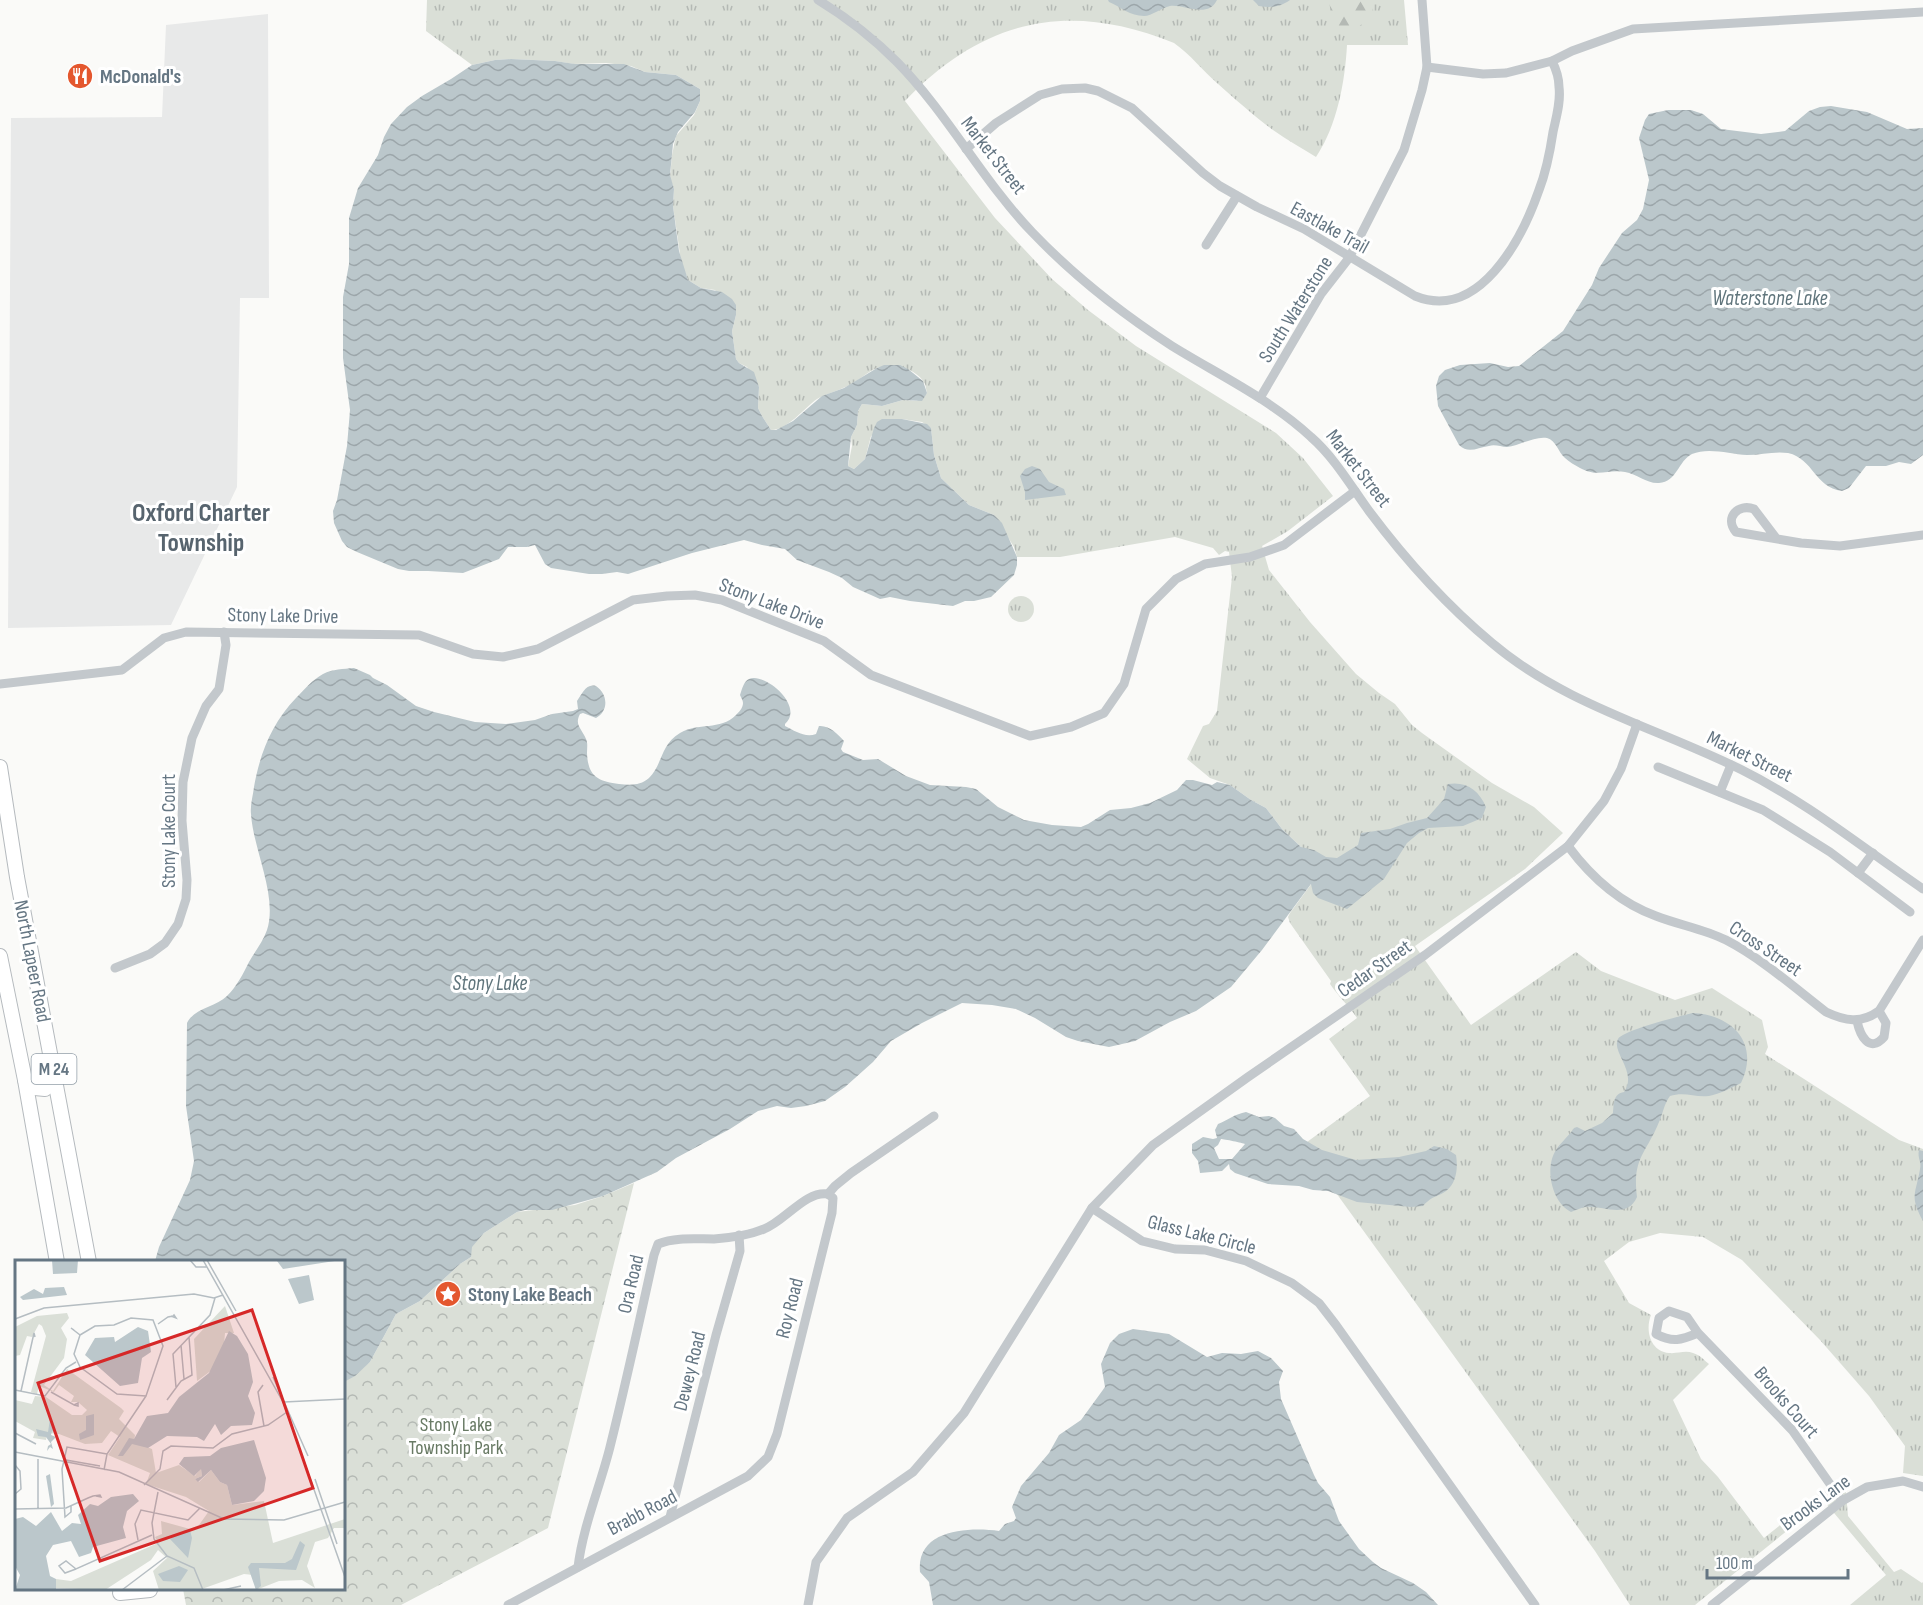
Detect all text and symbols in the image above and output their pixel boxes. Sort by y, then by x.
restaurant icon: McDonald's [65,61,95,91]
place label: McDonald's [100,65,182,89]
street label: Market Street [955,112,1031,199]
street label: Eastlake Trail [1286,197,1373,259]
street label: South Waterstone [1254,252,1338,367]
water label: Waterstone Lake [1712,286,1828,311]
street label: Market Street [1320,425,1396,512]
district label: Oxford Charter Township [132,498,270,559]
street label: Stony Lake Drive [716,573,828,635]
street label: Stony Lake Drive [227,603,339,629]
street label: Market Street [1703,726,1796,788]
street label: Stony Lake Court [157,774,181,888]
street label: North Lapeer Road [8,898,56,1024]
street label: Cross Street [1724,916,1807,982]
street label: Cedar Street [1333,935,1416,1003]
water label: Stony Lake [452,971,528,996]
road number: M 24 [32,1054,76,1084]
street label: Glass Lake Circle [1145,1210,1259,1260]
street label: Ora Road [613,1253,649,1316]
inset map [15,1260,345,1590]
street label: Roy Road [771,1276,809,1341]
place icon: Stony Lake Beach [433,1279,463,1309]
place label: Stony Lake Beach [468,1283,592,1307]
street label: Dewey Road [669,1329,711,1413]
street label: Brooks Court [1749,1362,1824,1443]
park label: Stony Lake Township Park [409,1413,504,1460]
street label: Brooks Lane [1776,1469,1855,1536]
street label: Brabb Road [604,1485,681,1541]
scale bar [1707,1542,1848,1580]
text: 100 m [1716,1553,1753,1574]

